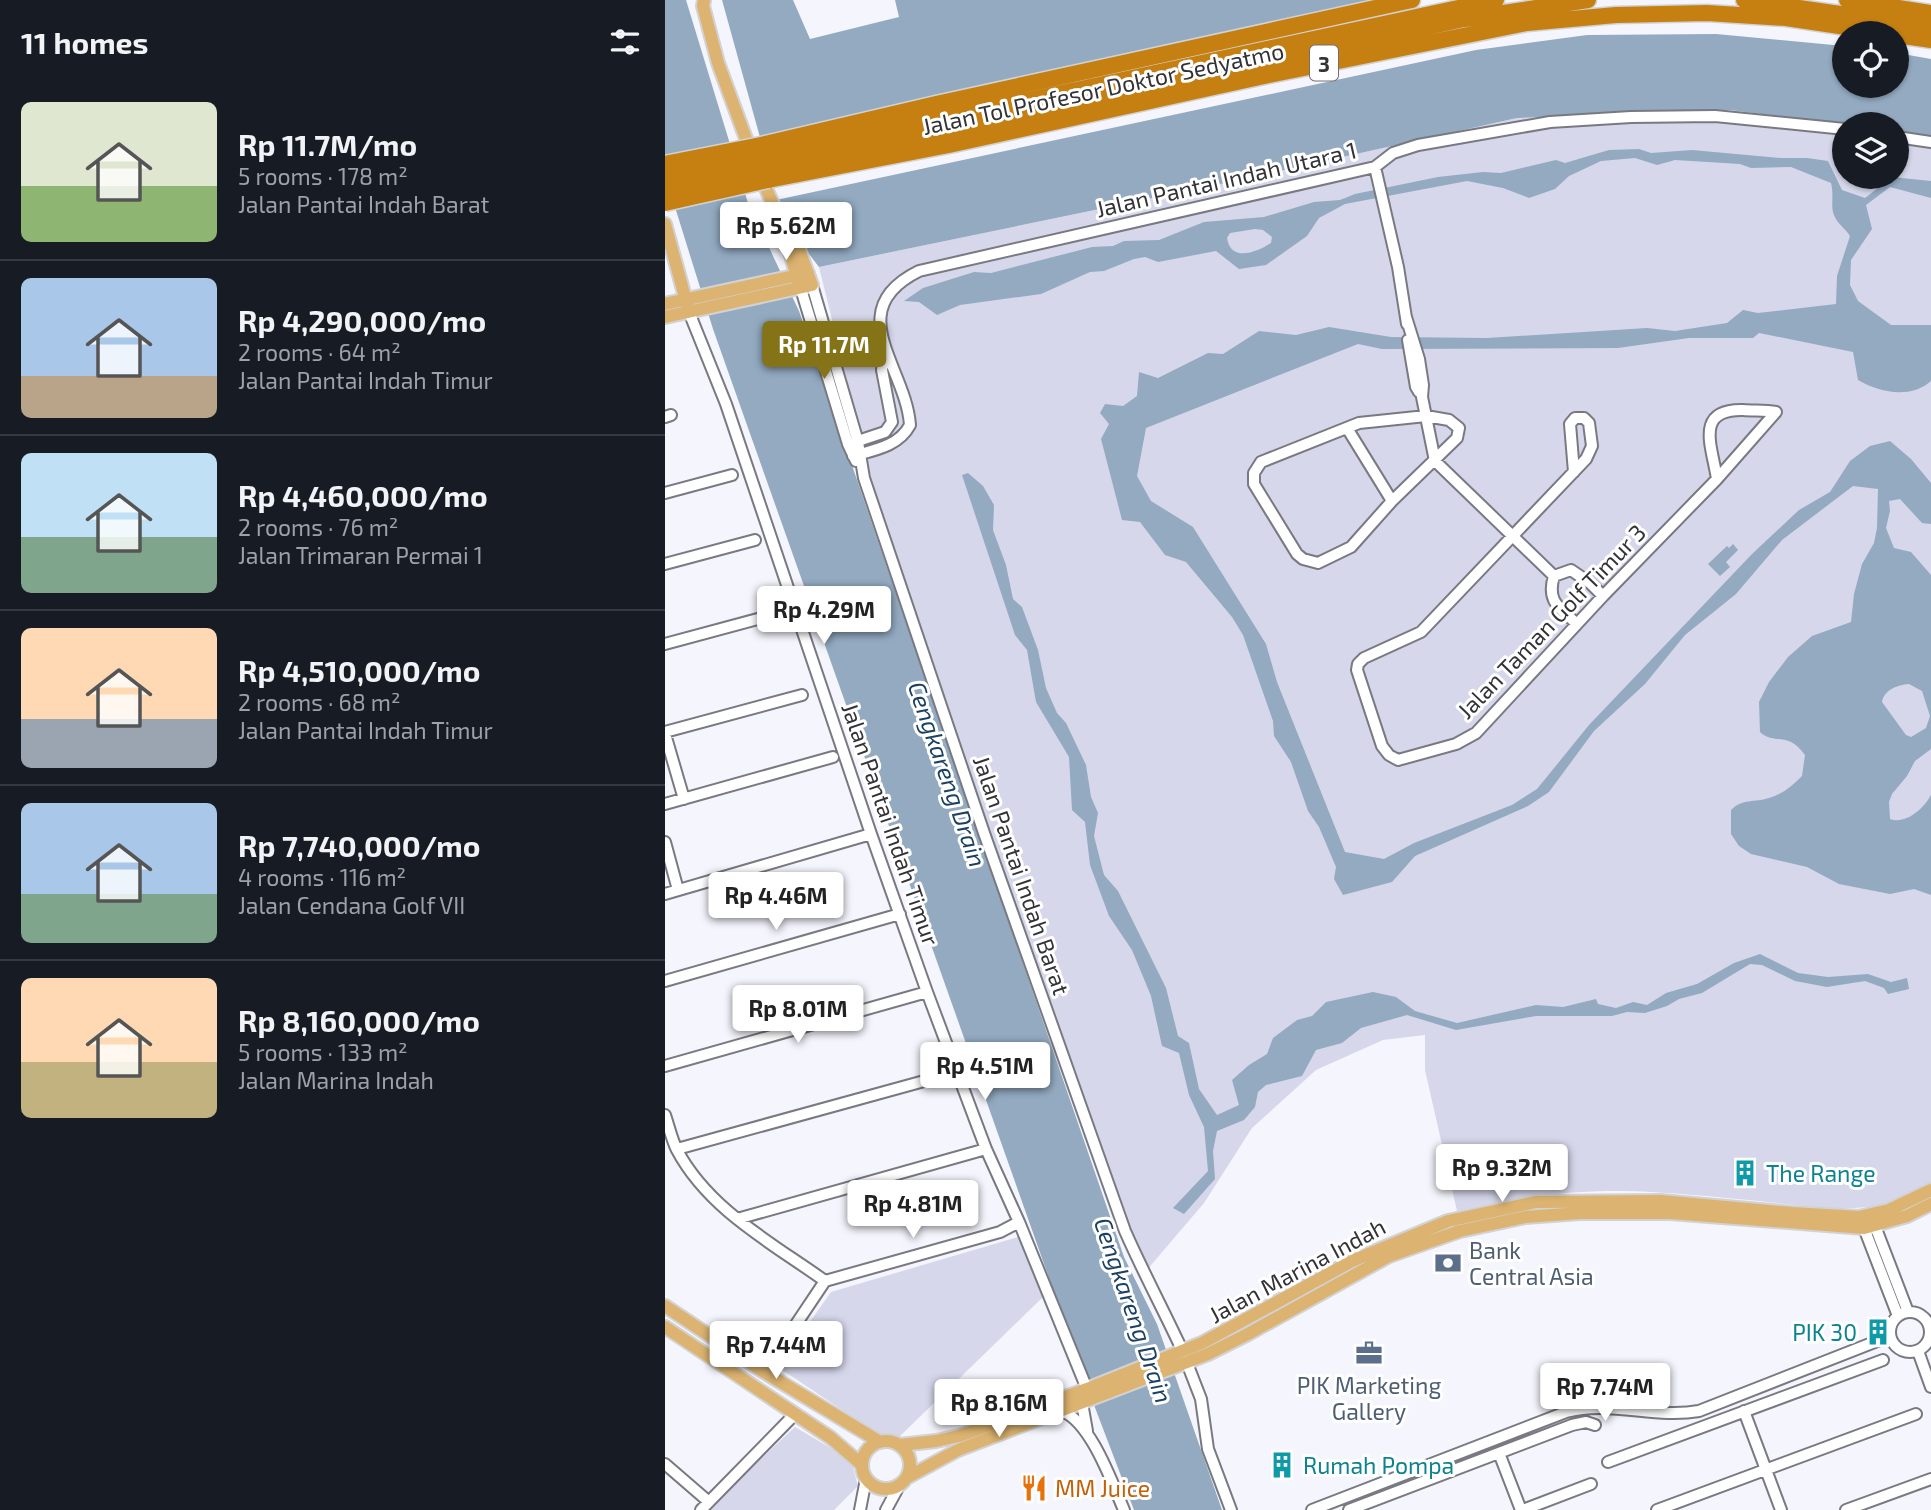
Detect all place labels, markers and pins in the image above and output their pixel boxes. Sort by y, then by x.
pin: Rp 5.62M [714,202,858,262]
pin: Rp 11.7M [752,322,896,381]
pin: Rp 4.29M [752,586,896,646]
pin: Rp 4.46M [704,872,848,932]
pin: Rp 8.01M [726,986,870,1045]
pin: Rp 4.51M [913,1042,1057,1102]
pin: Rp 9.32M [1430,1144,1574,1204]
building icon: The Range [1730,1158,1760,1188]
place label: The Range [1766,1159,1876,1187]
pin: Rp 4.81M [841,1180,985,1240]
place label: Bank Central Asia [1469,1236,1594,1290]
bank icon: Bank Central Asia [1433,1248,1463,1278]
building icon: PIK 30 [1863,1317,1893,1347]
place label: PIK 30 [1792,1318,1857,1346]
pin: Rp 7.44M [704,1322,848,1381]
office icon: PIK Marketing Gallery [1354,1338,1384,1368]
pin: Rp 7.74M [1533,1364,1677,1423]
place label: PIK Marketing Gallery [1297,1371,1441,1425]
pin: Rp 8.16M [927,1380,1071,1439]
building icon: Rumah Pompa [1267,1450,1297,1480]
place label: Rumah Pompa [1303,1451,1454,1479]
restaurant icon: MM Juice [1019,1473,1049,1503]
place label: MM Juice [1055,1474,1150,1502]

